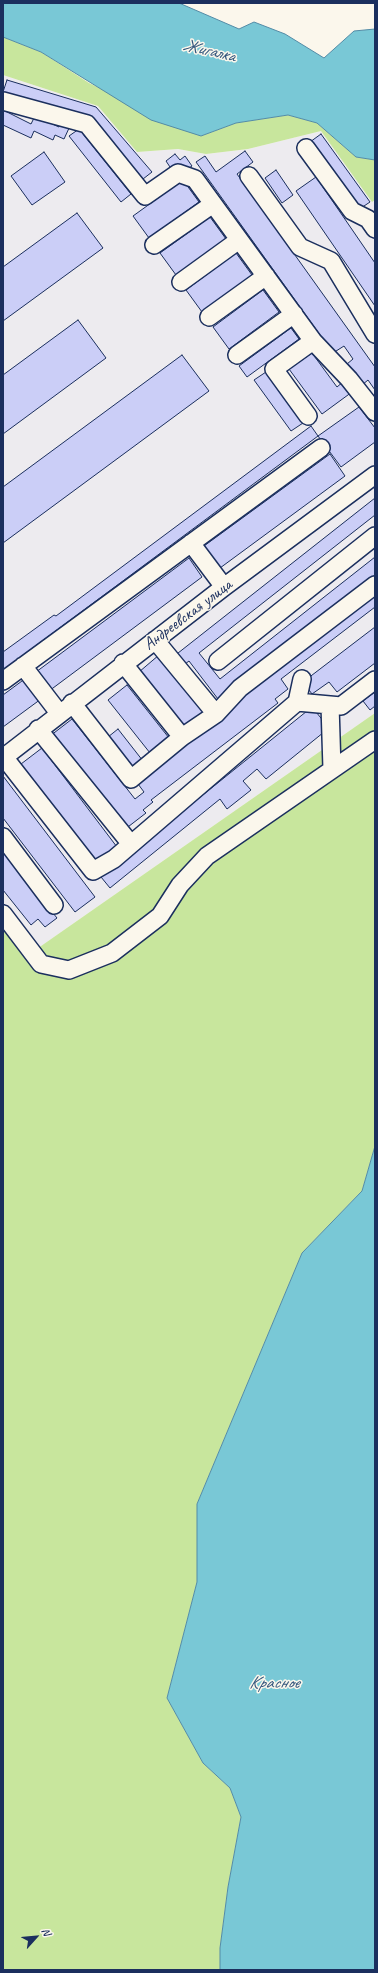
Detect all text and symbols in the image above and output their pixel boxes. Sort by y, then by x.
water label: Жигалка [181,35,237,67]
street label: Андреевская улица [140,575,236,655]
water label: Красное [249,1672,299,1694]
north arrow [16,1917,56,1957]
text: N [39,1925,54,1938]

